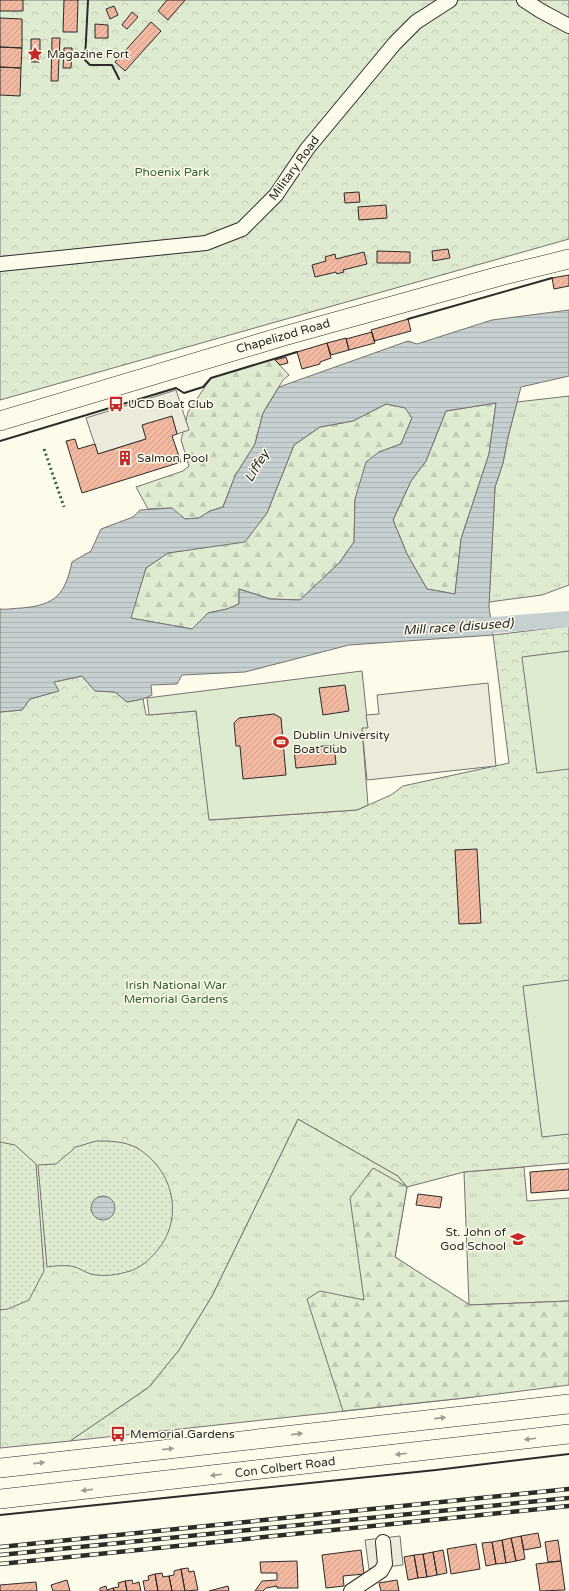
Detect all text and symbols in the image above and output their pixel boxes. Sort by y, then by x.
place icon: Magazine Fort [26,45,44,63]
place label: Magazine Fort [47,47,130,61]
street label: Military Road [266,133,322,203]
park label: Phoenix Park [135,165,210,179]
street label: Chapelizod Road [235,316,331,356]
bus stop icon: UCD Boat Club [107,395,125,413]
place label: UCD Boat Club [128,397,214,411]
water label: Liffey [241,445,274,485]
building icon: Salmon Pool [116,449,134,467]
place label: Salmon Pool [137,451,208,465]
water label: Mill race (disused) [402,615,515,639]
place label: Dublin University Boat club [293,728,390,756]
sports icon: Dublin University Boat club [272,733,290,751]
park label: Irish National War Memorial Gardens [124,978,229,1006]
place label: St. John of God School [440,1225,506,1253]
school or university icon: St. John of God School [509,1230,527,1248]
one-way arrow [434,1415,446,1422]
bus stop icon: Memorial Gardens [109,1425,127,1443]
place label: Memorial Gardens [130,1427,235,1441]
one-way arrow [291,1431,303,1438]
one-way arrow [524,1436,536,1442]
one-way arrow [162,1446,174,1452]
one-way arrow [395,1450,407,1457]
street label: Con Colbert Road [234,1454,336,1480]
one-way arrow [33,1460,45,1467]
one-way arrow [210,1472,222,1478]
one-way arrow [81,1486,93,1493]

